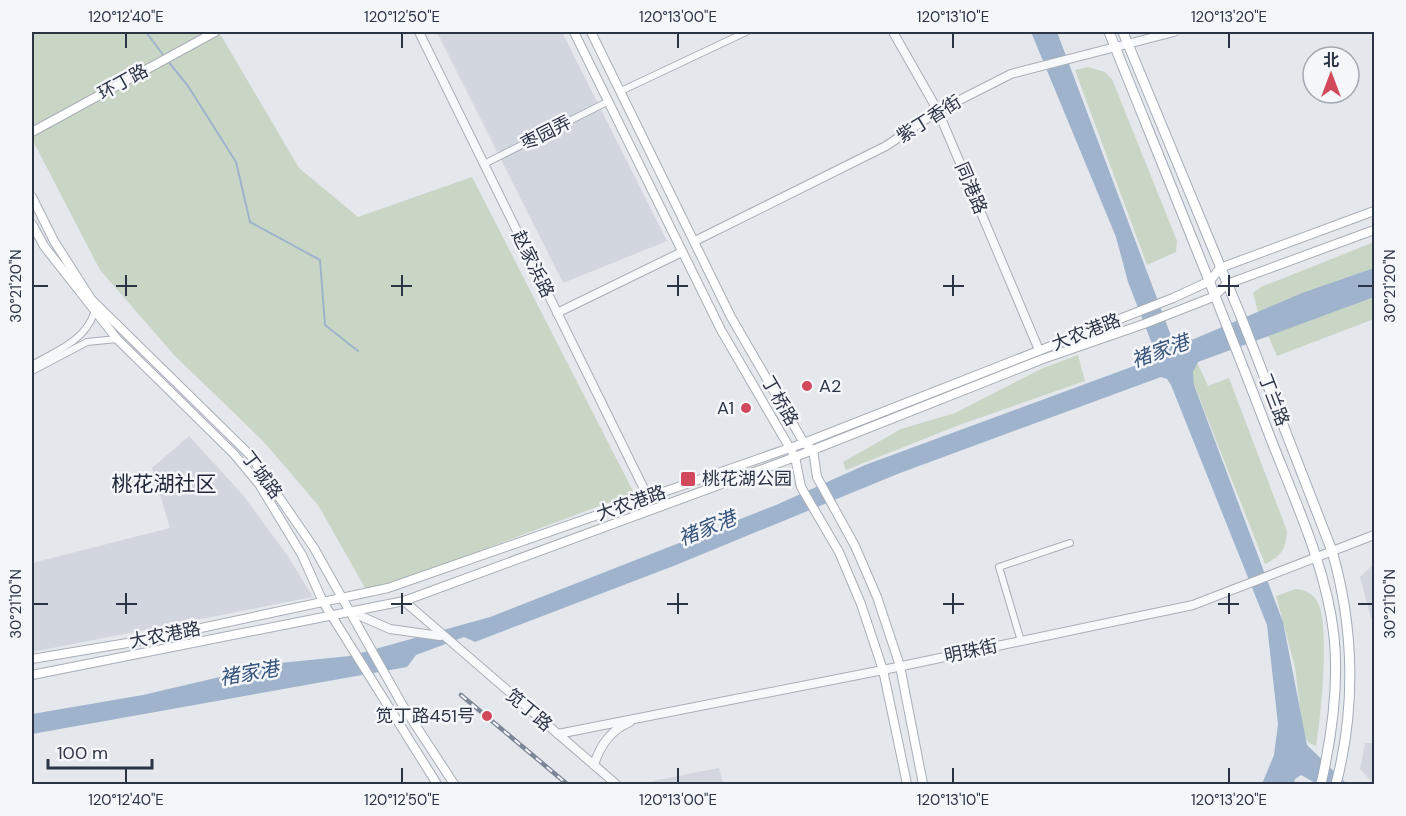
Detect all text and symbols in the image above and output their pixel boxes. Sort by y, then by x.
text: 120°12'40"E [88,7,164,27]
text: 120°12'50"E [364,7,440,27]
text: 120°13'00"E [639,7,717,27]
text: 120°13'10"E [917,7,989,27]
text: 120°13'20"E [1191,7,1267,27]
north arrow [1301,45,1361,105]
text: 北 [1323,50,1339,71]
street label: 环丁路 [94,58,152,106]
street label: 紫丁香街 [892,90,966,148]
street label: 枣园弄 [516,110,576,156]
street label: 同港路 [949,158,993,218]
street label: 赵家浜路 [506,226,560,302]
text: 30°21'20"N [6,249,26,323]
text: 30°21'20"N [1380,249,1400,323]
street label: 大农港路 [1048,308,1124,356]
water label: 褚家港 [1127,327,1195,373]
street label: 丁兰路 [1253,370,1295,430]
street label: 丁桥路 [756,372,804,430]
place label: A2 [819,374,841,398]
marker: A2 [800,379,814,393]
place label: A1 [717,396,734,420]
marker: A1 [739,401,753,415]
street label: 丁城路 [236,446,288,504]
place label: 桃花湖公园 [702,467,792,491]
district label: 桃花湖社区 [112,470,217,498]
marker: 桃花湖公园 [679,470,697,488]
street label: 大农港路 [593,480,669,526]
water label: 褚家港 [674,504,742,551]
text: 30°21'10"N [6,569,26,639]
text: 30°21'10"N [1380,569,1400,639]
street label: 大农港路 [127,616,203,654]
street label: 明珠街 [942,634,1000,668]
water label: 褚家港 [217,654,284,691]
street label: 笕丁路 [501,683,557,737]
place label: 笕丁路451号 [375,704,475,728]
marker: 笕丁路451号 [480,709,494,723]
scale bar [48,732,152,770]
text: 100 m [57,741,108,765]
text: 120°12'40"E [88,790,164,810]
text: 120°12'50"E [364,790,440,810]
text: 120°13'00"E [639,790,717,810]
text: 120°13'10"E [917,790,989,810]
text: 120°13'20"E [1191,790,1267,810]

